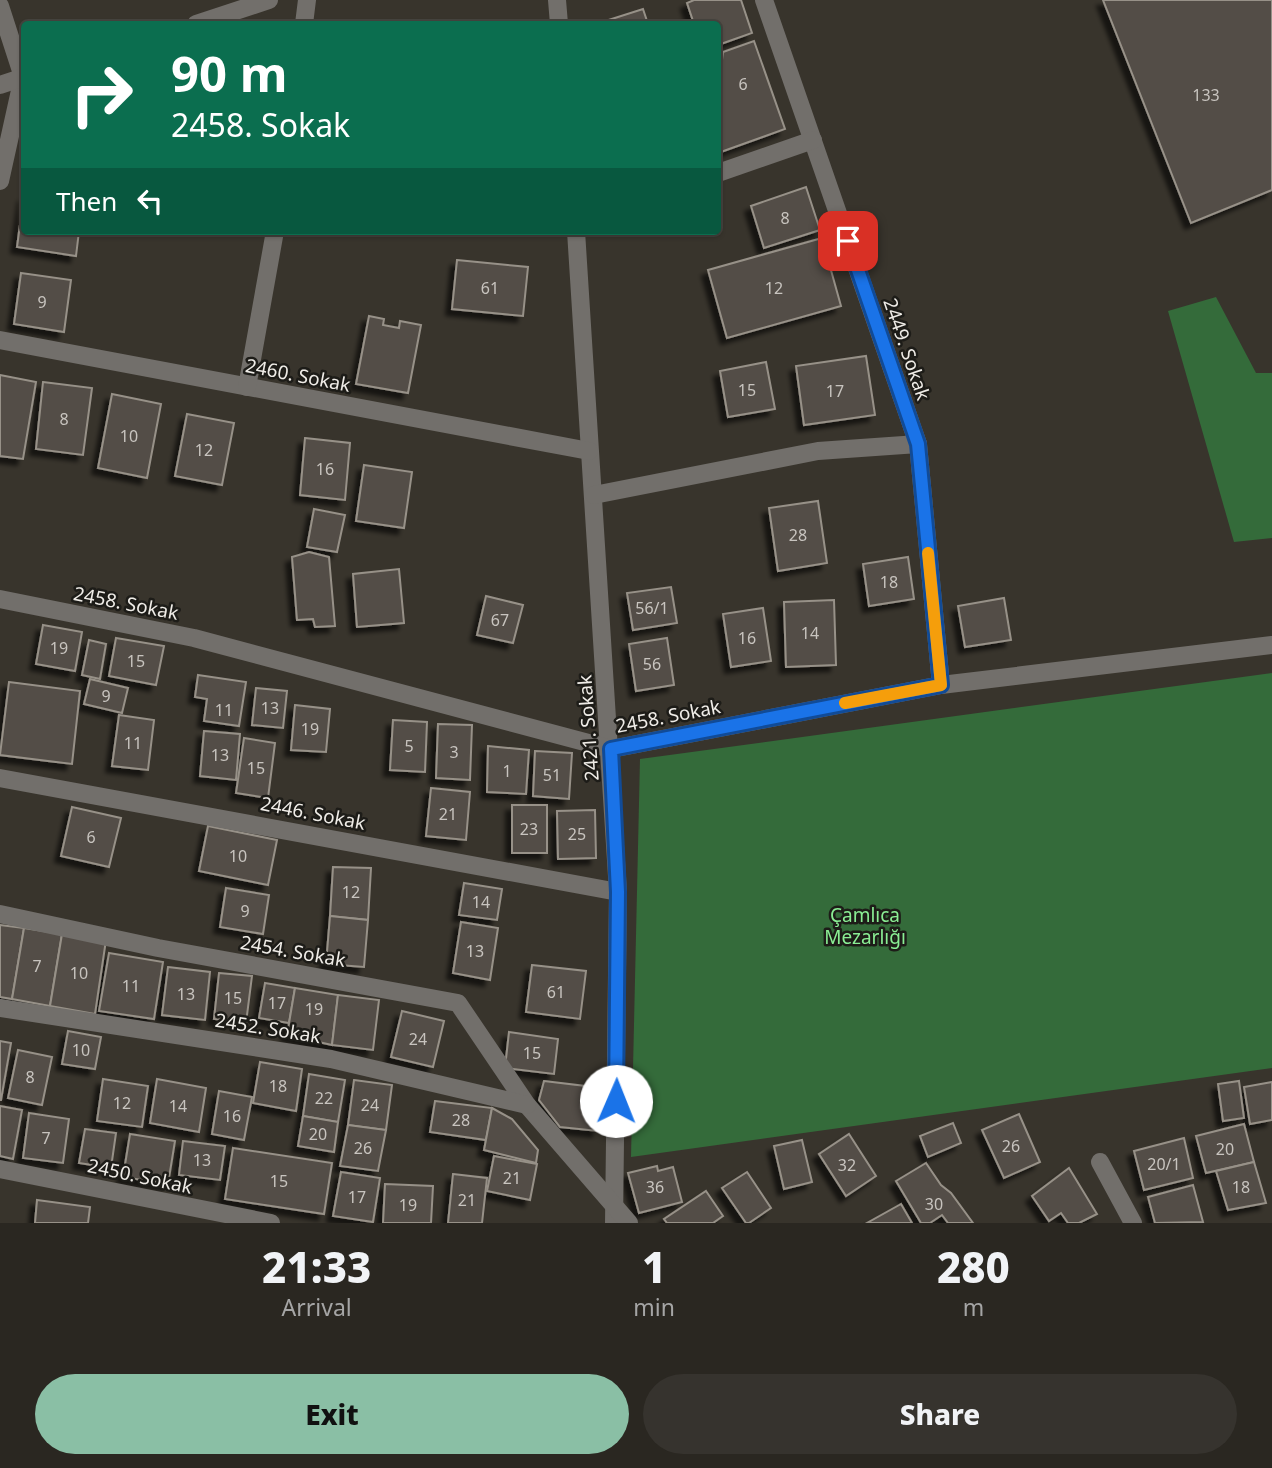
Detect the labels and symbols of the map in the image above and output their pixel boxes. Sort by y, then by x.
house number: 6 [738,73,748,95]
house number: 133 [1192,84,1220,106]
house number: 8 [780,207,790,229]
pin [818,211,878,271]
house number: 61 [481,277,499,299]
house number: 12 [765,277,783,299]
house number: 9 [37,291,47,313]
street label: 2449. Sokak [877,294,937,404]
street label: 2460. Sokak [243,352,353,398]
house number: 15 [738,379,756,401]
house number: 17 [826,380,844,402]
house number: 8 [59,408,69,430]
house number: 10 [120,425,138,447]
house number: 12 [195,439,213,461]
house number: 16 [316,458,334,480]
house number: 28 [789,524,807,546]
house number: 18 [880,571,898,593]
street label: 2458. Sokak [71,580,181,626]
house number: 56/1 [635,597,669,619]
house number: 67 [491,609,509,631]
house number: 14 [801,622,819,644]
house number: 16 [738,627,756,649]
house number: 19 [50,637,68,659]
house number: 15 [127,650,145,672]
house number: 56 [643,653,661,675]
street label: 2421. Sokak [571,674,605,782]
house number: 9 [101,685,111,707]
street label: 2458. Sokak [613,693,723,739]
house number: 13 [261,697,279,719]
house number: 11 [215,699,233,721]
house number: 19 [301,718,319,740]
house number: 11 [124,732,142,754]
house number: 5 [404,735,414,757]
house number: 3 [449,741,459,763]
house number: 13 [211,744,229,766]
house number: 15 [247,757,265,779]
house number: 1 [502,760,512,782]
house number: 51 [543,764,561,786]
street label: 2446. Sokak [258,790,368,836]
house number: 21 [439,803,457,825]
house number: 23 [520,818,538,840]
house number: 25 [568,823,586,845]
house number: 6 [86,826,96,848]
house number: 10 [229,845,247,867]
house number: 12 [342,881,360,903]
house number: 14 [472,891,490,913]
house number: 9 [240,900,250,922]
park label: Çamlıca Mezarlığı [824,902,906,950]
street label: 2454. Sokak [238,929,348,973]
house number: 13 [466,940,484,962]
house number: 7 [32,955,42,977]
house number: 10 [70,962,88,984]
house number: 11 [122,975,140,997]
house number: 61 [547,981,565,1003]
house number: 13 [177,983,195,1005]
house number: 15 [224,987,242,1009]
house number: 17 [268,992,286,1014]
house number: 19 [305,998,323,1020]
street label: 2452. Sokak [213,1007,323,1049]
house number: 24 [409,1028,427,1050]
house number: 10 [72,1039,90,1061]
house number: 15 [523,1042,541,1064]
position arrow [579,1064,653,1138]
house number: 8 [25,1066,35,1088]
house number: 18 [269,1075,287,1097]
house number: 22 [315,1087,333,1109]
house number: 12 [113,1092,131,1114]
house number: 24 [361,1094,379,1116]
house number: 14 [169,1095,187,1117]
house number: 16 [223,1105,241,1127]
house number: 28 [452,1109,470,1131]
house number: 20 [309,1123,327,1145]
house number: 7 [41,1127,51,1149]
house number: 26 [1002,1135,1020,1157]
house number: 26 [354,1137,372,1159]
house number: 20 [1216,1138,1234,1160]
house number: 13 [193,1149,211,1171]
street label: 2450. Sokak [85,1152,195,1200]
house number: 20/1 [1147,1153,1181,1175]
house number: 32 [838,1154,856,1176]
house number: 21 [503,1167,521,1189]
house number: 15 [270,1170,288,1192]
house number: 36 [646,1176,664,1198]
house number: 18 [1232,1176,1250,1198]
house number: 17 [348,1186,366,1208]
house number: 21 [458,1189,476,1211]
house number: 30 [925,1193,943,1215]
house number: 19 [399,1194,417,1216]

